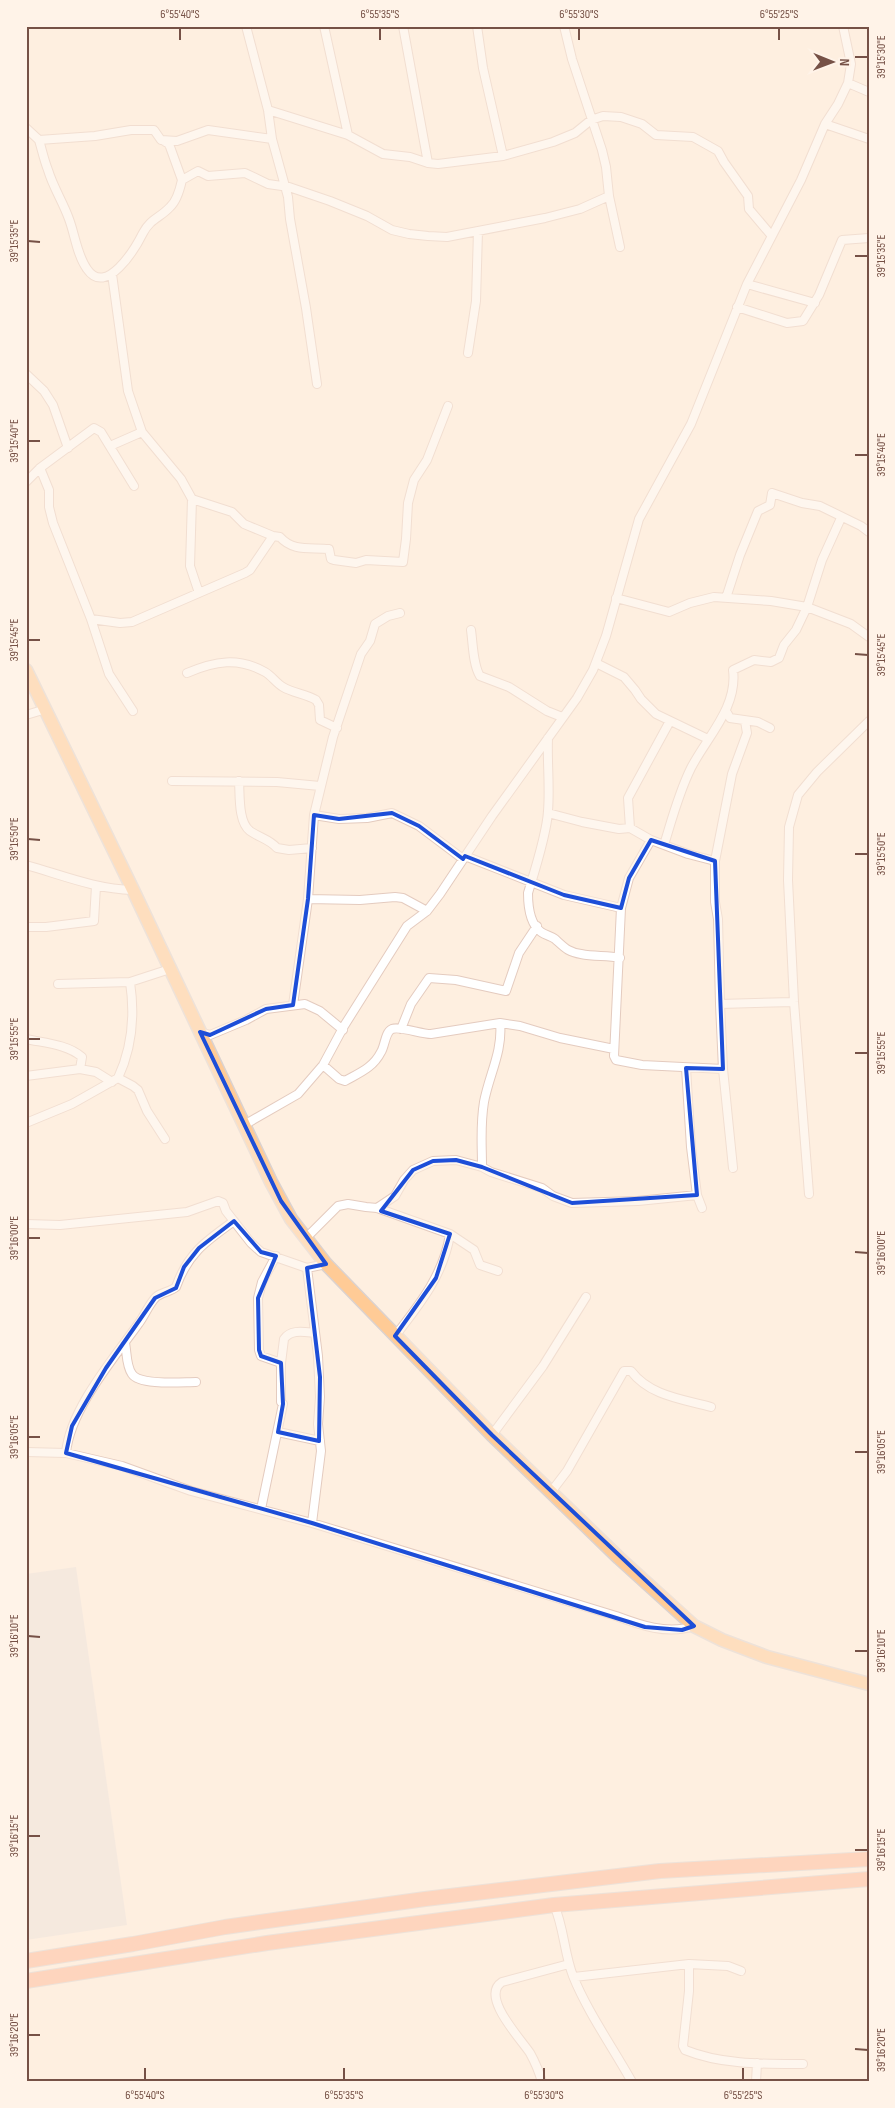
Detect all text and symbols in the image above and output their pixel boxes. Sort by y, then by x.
text: 6°55'40"S [160,7,200,22]
text: 6°55'35"S [361,7,399,22]
text: 6°55'30"S [559,7,599,22]
text: 6°55'25"S [760,7,798,22]
text: 39°15'30"E [874,35,889,79]
north arrow [808,38,858,88]
text: N [836,58,853,66]
text: 39°15'35"E [7,219,22,263]
text: 39°15'35"E [874,234,889,278]
text: 39°15'40"E [7,419,22,463]
text: 39°15'40"E [874,433,889,477]
text: 39°15'45"E [7,618,22,662]
text: 39°15'45"E [874,633,889,677]
text: 39°15'50"E [7,817,22,861]
text: 39°15'50"E [874,832,889,876]
text: 39°15'55"E [7,1018,22,1060]
text: 39°15'55"E [874,1032,889,1074]
text: 39°16'00"E [7,1216,22,1260]
text: 39°16'00"E [874,1231,889,1275]
text: 39°16'05"E [7,1415,22,1459]
text: 39°16'05"E [874,1430,889,1474]
text: 39°16'10"E [7,1614,22,1658]
text: 39°16'10"E [874,1629,889,1673]
text: 39°16'15"E [7,1815,22,1857]
text: 39°16'15"E [874,1829,889,1871]
text: 39°16'20"E [7,2013,22,2057]
text: 39°16'20"E [874,2028,889,2072]
text: 6°55'40"S [125,2088,165,2103]
text: 6°55'35"S [325,2088,363,2103]
text: 6°55'30"S [524,2088,564,2103]
text: 6°55'25"S [724,2088,762,2103]

